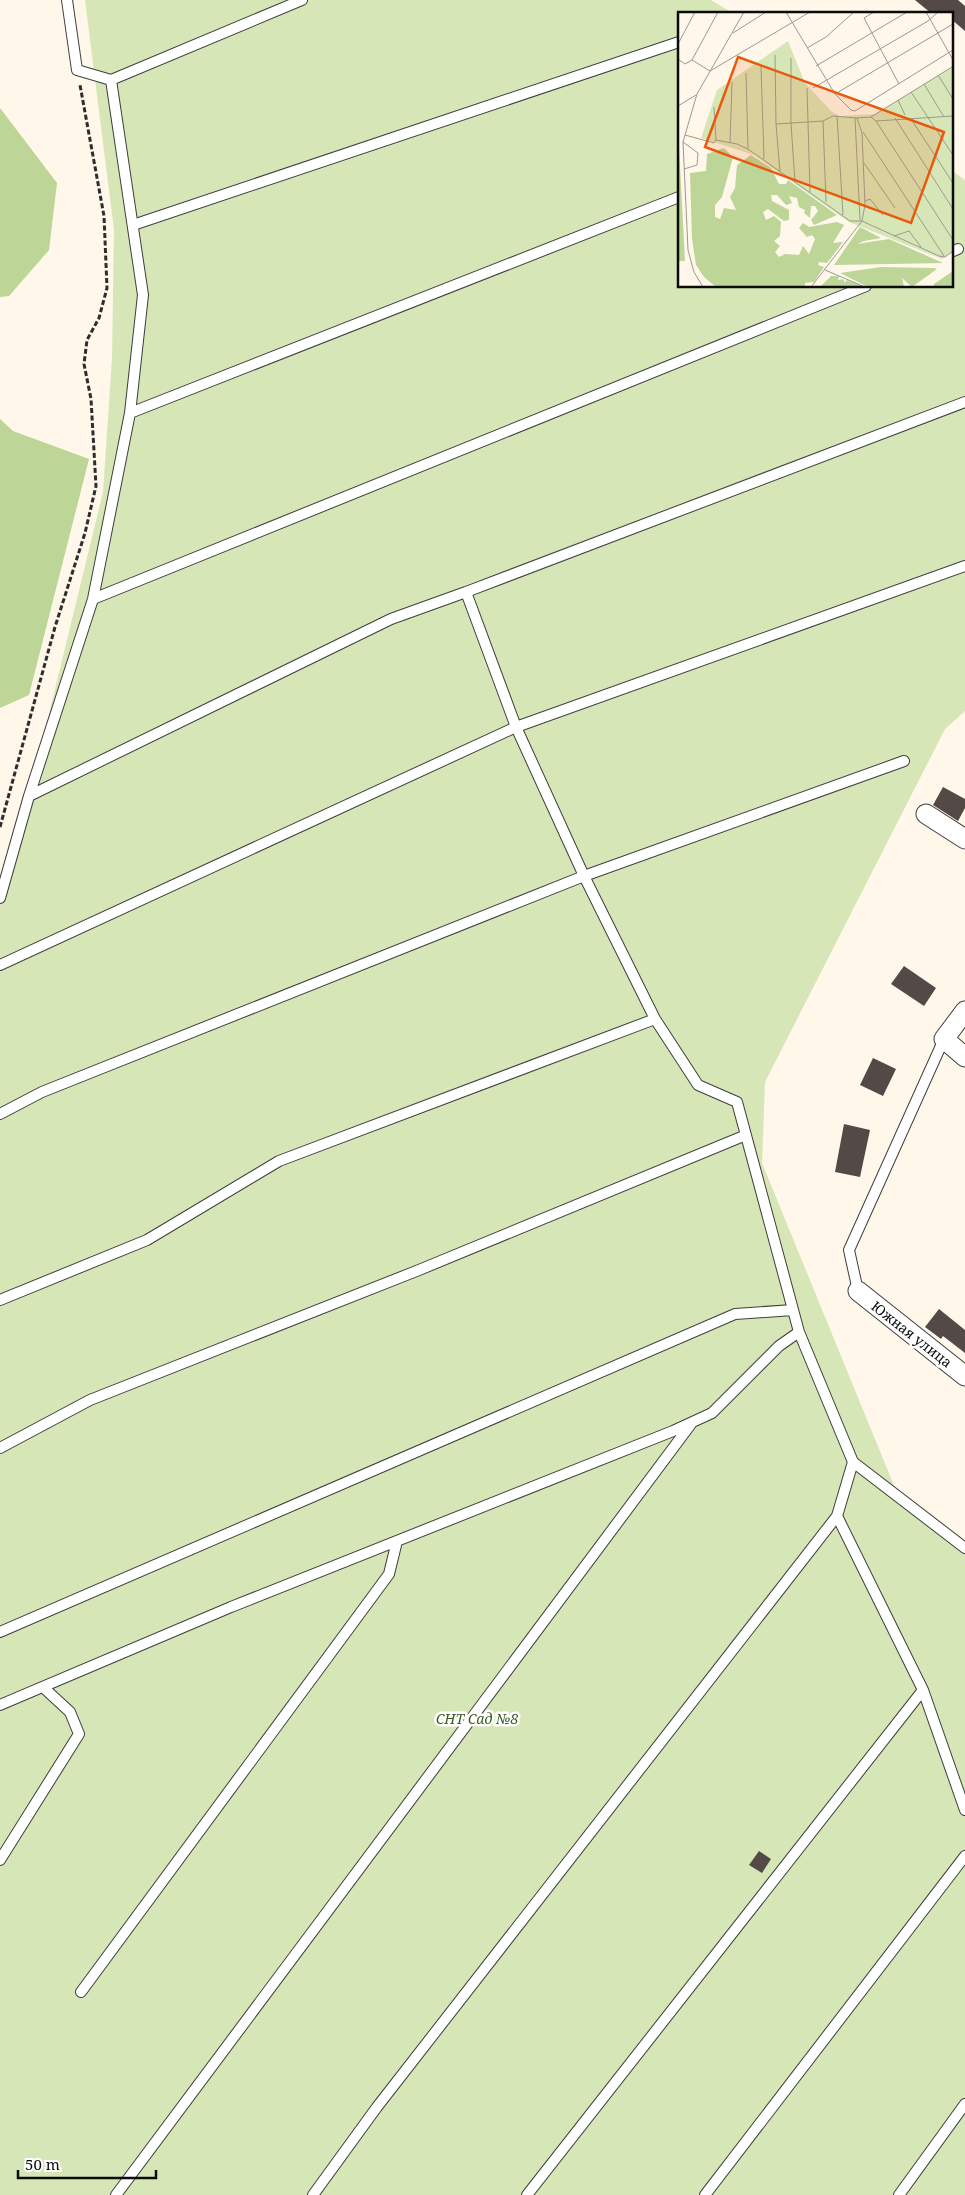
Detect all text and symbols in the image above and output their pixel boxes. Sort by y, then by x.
inset map [678,12,952,288]
street label: Южная улица [868,1296,956,1372]
park label: СНТ Сад №8 [436,1709,518,1728]
scale bar [18,2148,155,2180]
text: 50 m [25,2154,60,2174]

